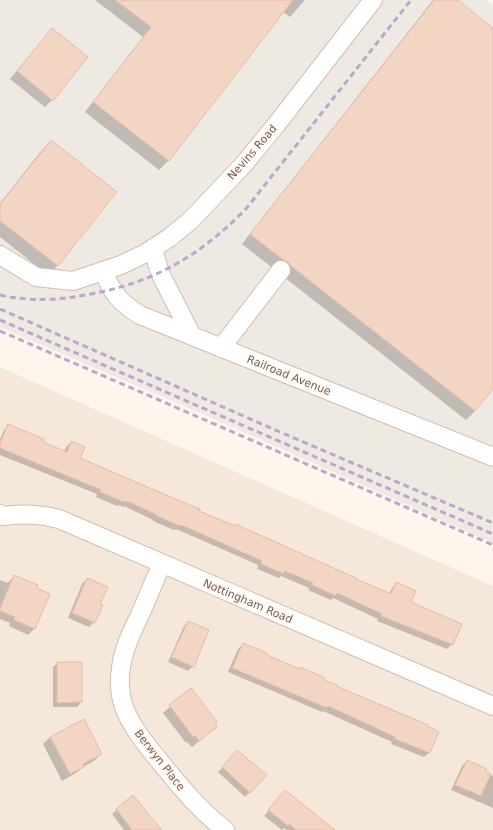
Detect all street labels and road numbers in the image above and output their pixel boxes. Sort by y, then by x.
street label: Nevins Road [225,122,280,182]
street label: Railroad Avenue [245,353,333,398]
street label: Nottingham Road [201,577,295,626]
street label: Berwyn Place [132,727,188,794]

